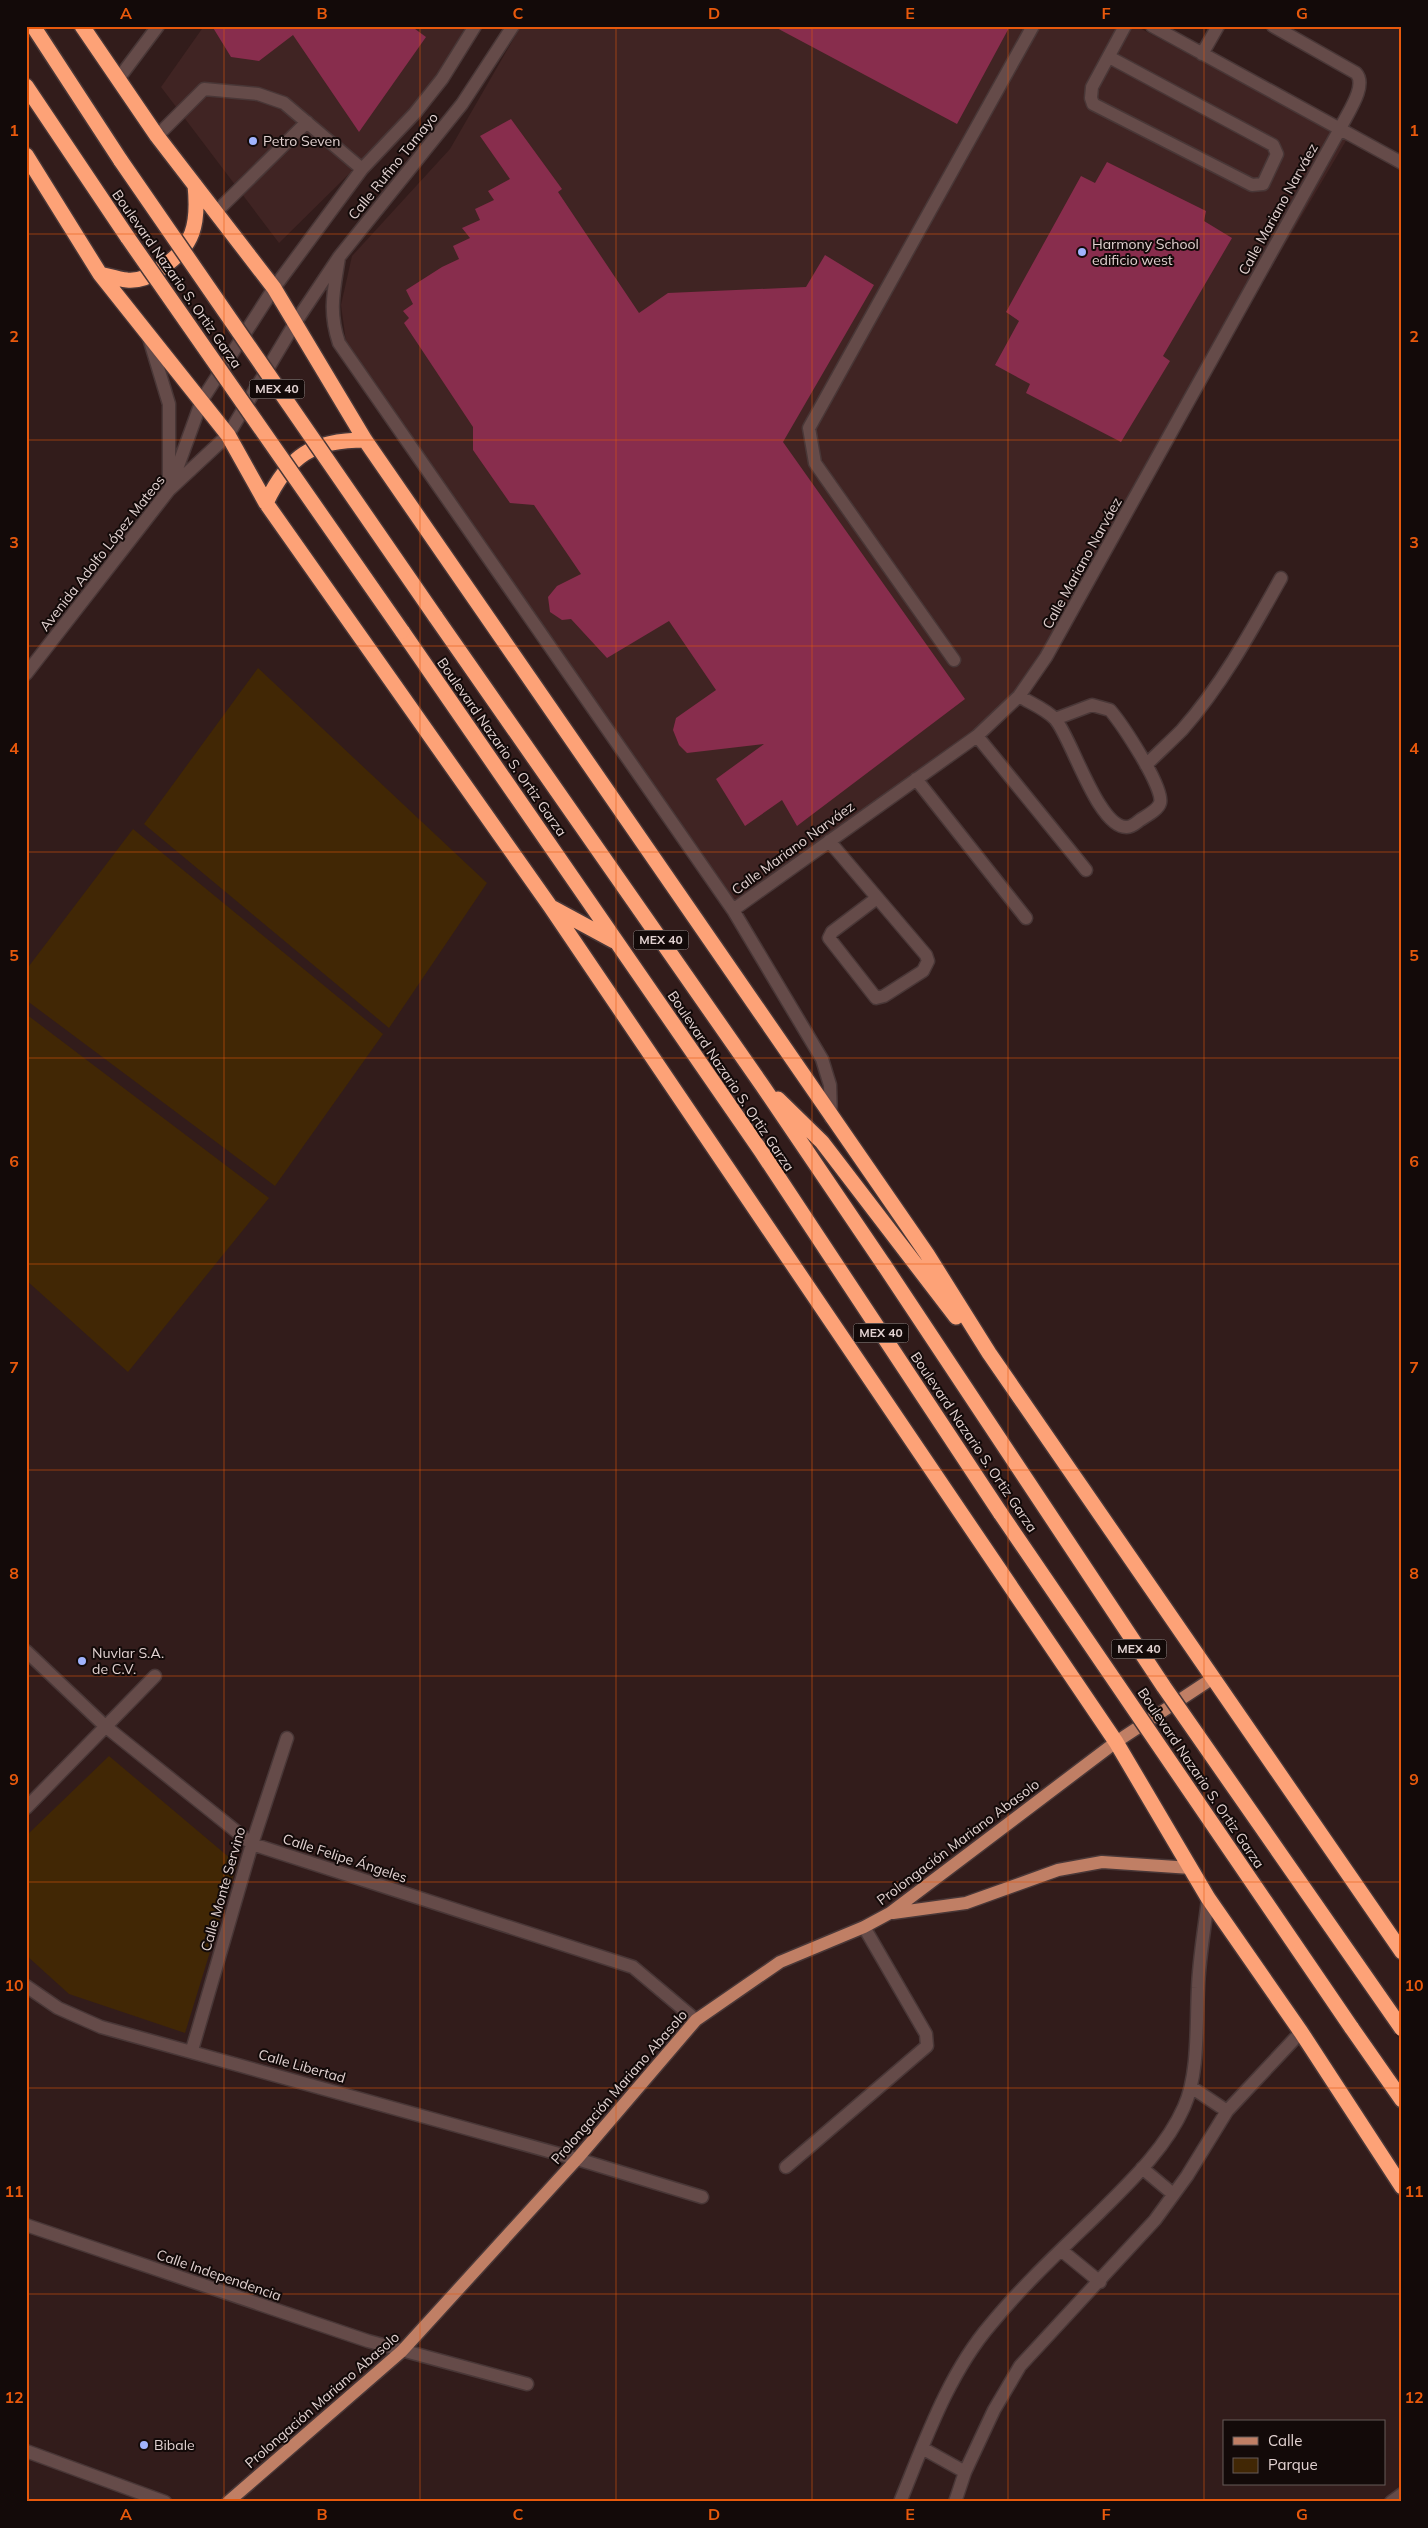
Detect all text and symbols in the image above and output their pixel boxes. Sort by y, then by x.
text: A [120,3,132,23]
text: B [316,3,328,23]
text: C [513,3,524,23]
text: D [708,3,720,23]
text: E [905,3,915,23]
text: F [1101,3,1111,23]
text: G [1296,3,1308,23]
street label: Calle Rufino Tamayo [344,109,442,223]
text: 1 [9,120,19,140]
text: 1 [1409,120,1419,140]
place label: Petro Seven [263,132,340,150]
marker: Petro Seven [247,135,259,147]
street label: Calle Mariano Narváez [1234,140,1322,278]
street label: Boulevard Nazario S. Ortiz Garza [108,186,246,372]
place label: Harmony School edificio west [1092,235,1199,269]
marker: Harmony School edificio west [1076,246,1088,258]
text: 2 [9,326,19,346]
text: 2 [1409,326,1419,346]
road number: MEX 40 [250,379,304,398]
street label: Avenida Adolfo López Mateos [35,471,169,635]
street label: Calle Mariano Narváez [1038,494,1126,632]
text: 3 [9,532,19,552]
text: 3 [1409,532,1419,552]
street label: Boulevard Nazario S. Ortiz Garza [433,654,571,840]
text: 4 [9,738,19,758]
text: 4 [1409,738,1419,758]
street label: Calle Mariano Narváez [728,797,858,899]
road number: MEX 40 [634,930,688,950]
text: 5 [9,945,19,965]
text: 5 [1409,945,1419,965]
street label: Boulevard Nazario S. Ortiz Garza [664,987,798,1175]
text: 6 [9,1151,19,1171]
text: 6 [1409,1151,1419,1171]
road number: MEX 40 [854,1324,908,1342]
street label: Boulevard Nazario S. Ortiz Garza [907,1348,1041,1536]
text: 7 [9,1357,19,1377]
text: 7 [1409,1357,1419,1377]
text: 8 [9,1563,19,1583]
text: 8 [1409,1563,1419,1583]
road number: MEX 40 [1112,1640,1166,1658]
place label: Nuvlar S.A. de C.V. [92,1644,164,1678]
marker: Nuvlar S.A. de C.V. [76,1655,88,1667]
street label: Boulevard Nazario S. Ortiz Garza [1134,1684,1268,1872]
text: 9 [9,1769,19,1789]
text: 9 [1409,1769,1419,1789]
street label: Prolongación Mariano Abasolo [873,1775,1043,1909]
street label: Calle Monte Servino [197,1825,249,1953]
street label: Calle Felipe Ángeles [281,1829,409,1887]
text: 10 [4,1975,24,1995]
text: 10 [1404,1975,1424,1995]
street label: Prolongación Mariano Abasolo [547,2006,691,2168]
street label: Calle Libertad [256,2045,348,2087]
text: 11 [4,2181,24,2201]
text: 11 [1404,2181,1424,2201]
street label: Calle Independencia [154,2245,284,2305]
street label: Prolongación Mariano Abasolo [241,2328,403,2472]
text: 12 [4,2387,24,2407]
text: 12 [1404,2387,1424,2407]
legend [1223,2420,1386,2486]
text: Calle [1268,2431,1302,2450]
place label: Bibale [154,2436,195,2454]
marker: Bibale [138,2439,150,2451]
text: Parque [1268,2455,1318,2474]
text: A [120,2504,132,2524]
text: B [316,2504,328,2524]
text: C [513,2504,524,2524]
text: D [708,2504,720,2524]
text: E [905,2504,915,2524]
text: F [1101,2504,1111,2524]
text: G [1296,2504,1308,2524]

